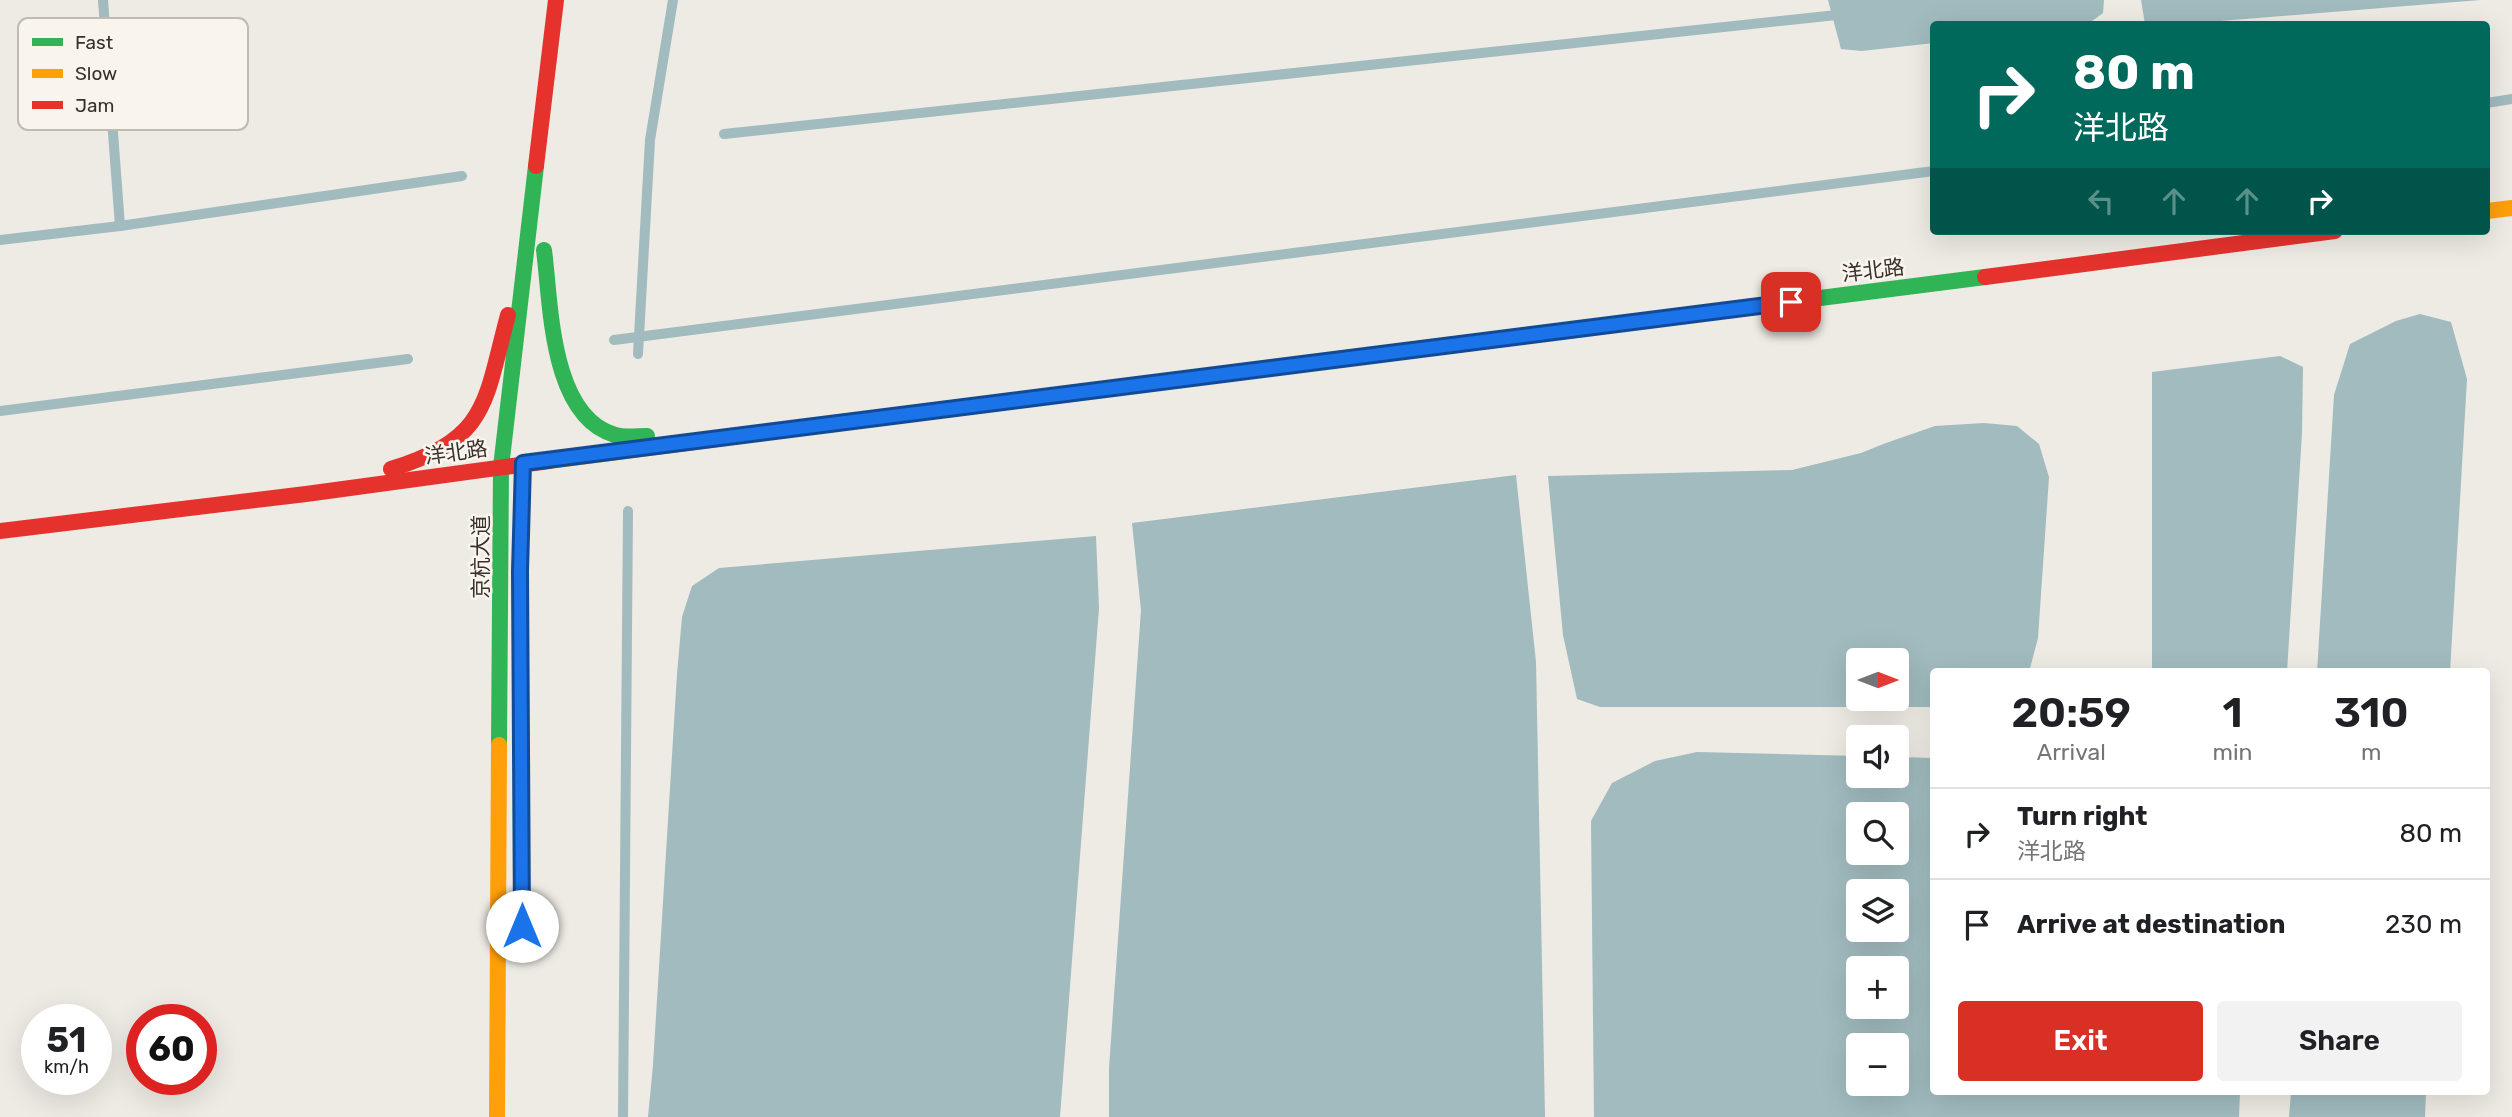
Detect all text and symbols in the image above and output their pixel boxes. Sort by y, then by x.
legend [18,18,248,130]
text: Fast [75,31,114,54]
text: 80 m [2073,43,2195,101]
icon: right [1958,49,2049,140]
text: Slow [75,62,117,85]
text: Jam [75,94,114,117]
text: 洋北路 [2073,109,2169,147]
icon: left [2082,182,2120,220]
icon: ahead [2155,182,2193,220]
icon: ahead [2228,182,2266,220]
icon: right [2301,182,2339,220]
street label: 洋北路 [1840,254,1906,286]
pin [1761,272,1821,332]
icon: arrive [1772,283,1810,321]
street label: 洋北路 [423,435,489,469]
street label: 京杭大道 [468,515,493,599]
north arrow [1846,648,1909,710]
map controls [1846,648,1909,1096]
text: 20:59 [2011,688,2131,738]
text: 1 [2222,688,2243,738]
text: 310 [2334,688,2409,738]
button: sound [1846,725,1909,788]
text: Arrival [2037,738,2106,766]
text: min [2212,738,2252,766]
text: m [2361,738,2381,766]
text: Turn right [2017,801,2147,832]
button: search [1846,802,1909,865]
icon: right [1958,815,1996,853]
text: 80 m [2399,818,2462,849]
text: 洋北路 [2017,837,2086,865]
button: layers [1846,879,1909,942]
position arrow [485,889,559,963]
icon: arrive [1958,906,1996,944]
text: Arrive at destination [2017,909,2285,940]
text: 230 m [2385,909,2462,940]
button: + [1846,956,1909,1019]
button: Exit [1958,1001,2203,1081]
button: Share [2217,1001,2462,1081]
speed limit sign: 60 [126,1004,217,1095]
text: 51 [47,1019,86,1061]
button: − [1846,1033,1909,1096]
text: km/h [44,1056,89,1078]

